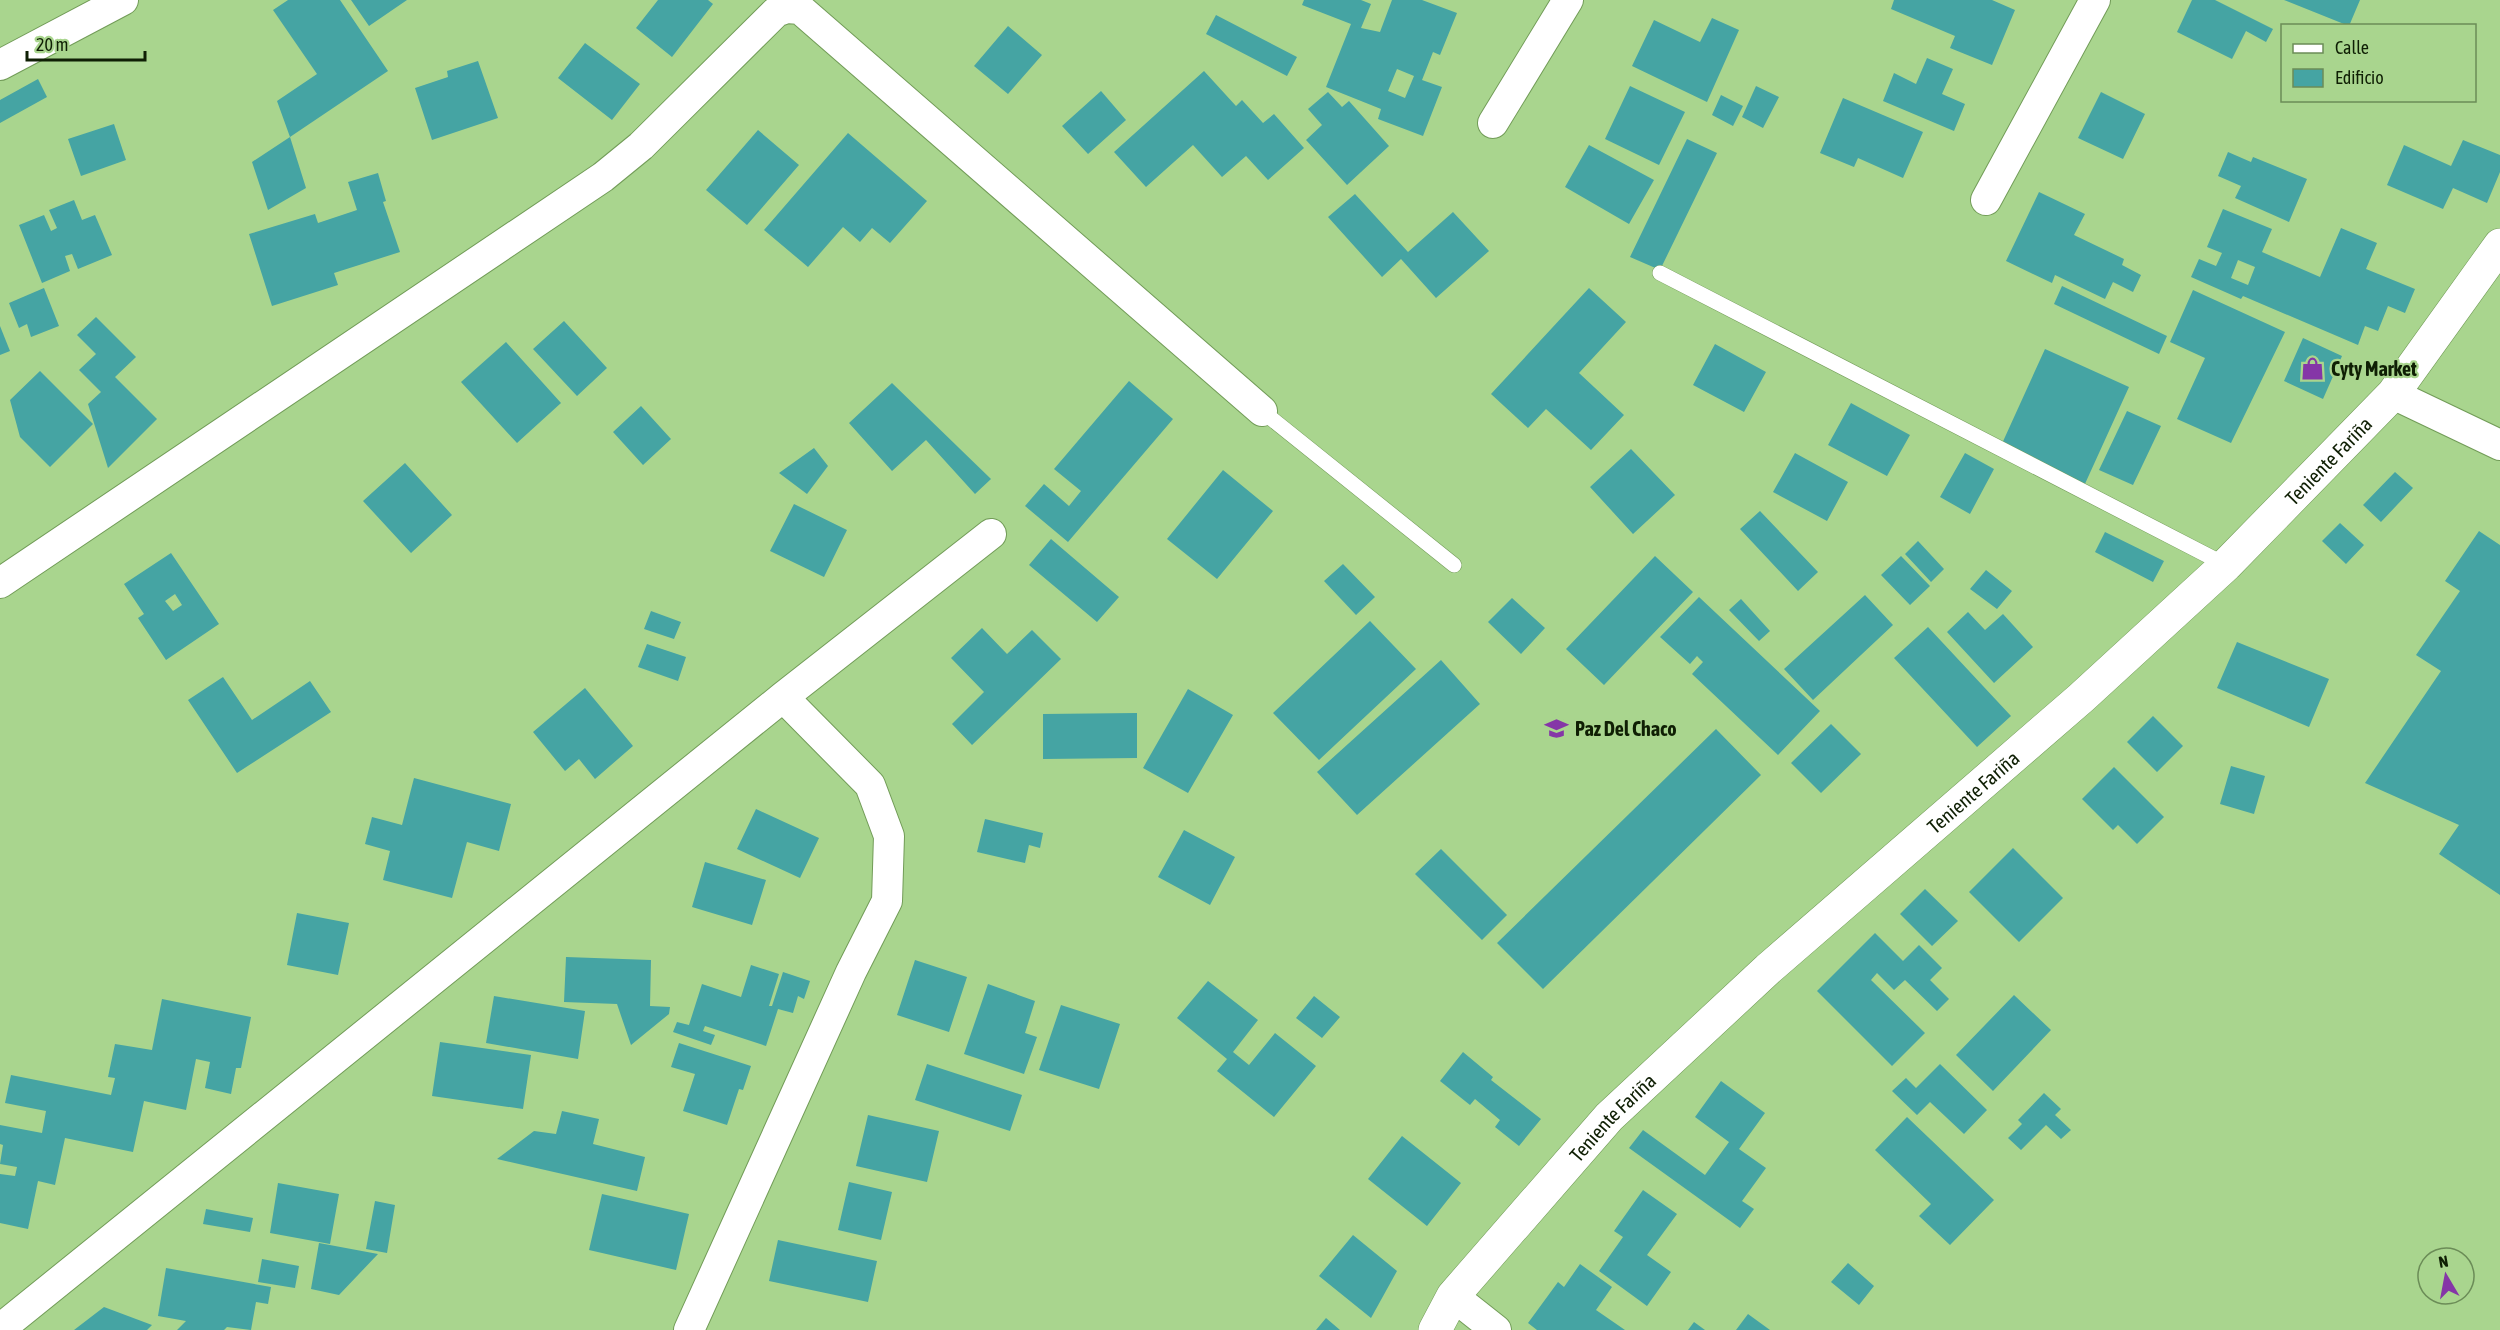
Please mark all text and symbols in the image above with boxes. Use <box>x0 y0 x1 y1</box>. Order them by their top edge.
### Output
scale bar <box>27 24 146 62</box>
legend <box>2281 24 2476 102</box>
text: 20 m <box>36 34 68 55</box>
text: Calle <box>2335 37 2369 58</box>
text: Edificio <box>2335 67 2384 88</box>
shop icon: Cyty Market <box>2300 355 2326 381</box>
place label: Cyty Market <box>2331 357 2417 380</box>
street label: Teniente Fariña <box>2280 412 2376 509</box>
school or university icon: Paz Del Chaco <box>1544 715 1570 741</box>
place label: Paz Del Chaco <box>1575 717 1677 740</box>
street label: Teniente Fariña <box>1922 746 2023 838</box>
street label: Teniente Fariña <box>1564 1068 1660 1166</box>
north arrow <box>2416 1246 2476 1306</box>
text: N <box>2437 1252 2450 1271</box>

